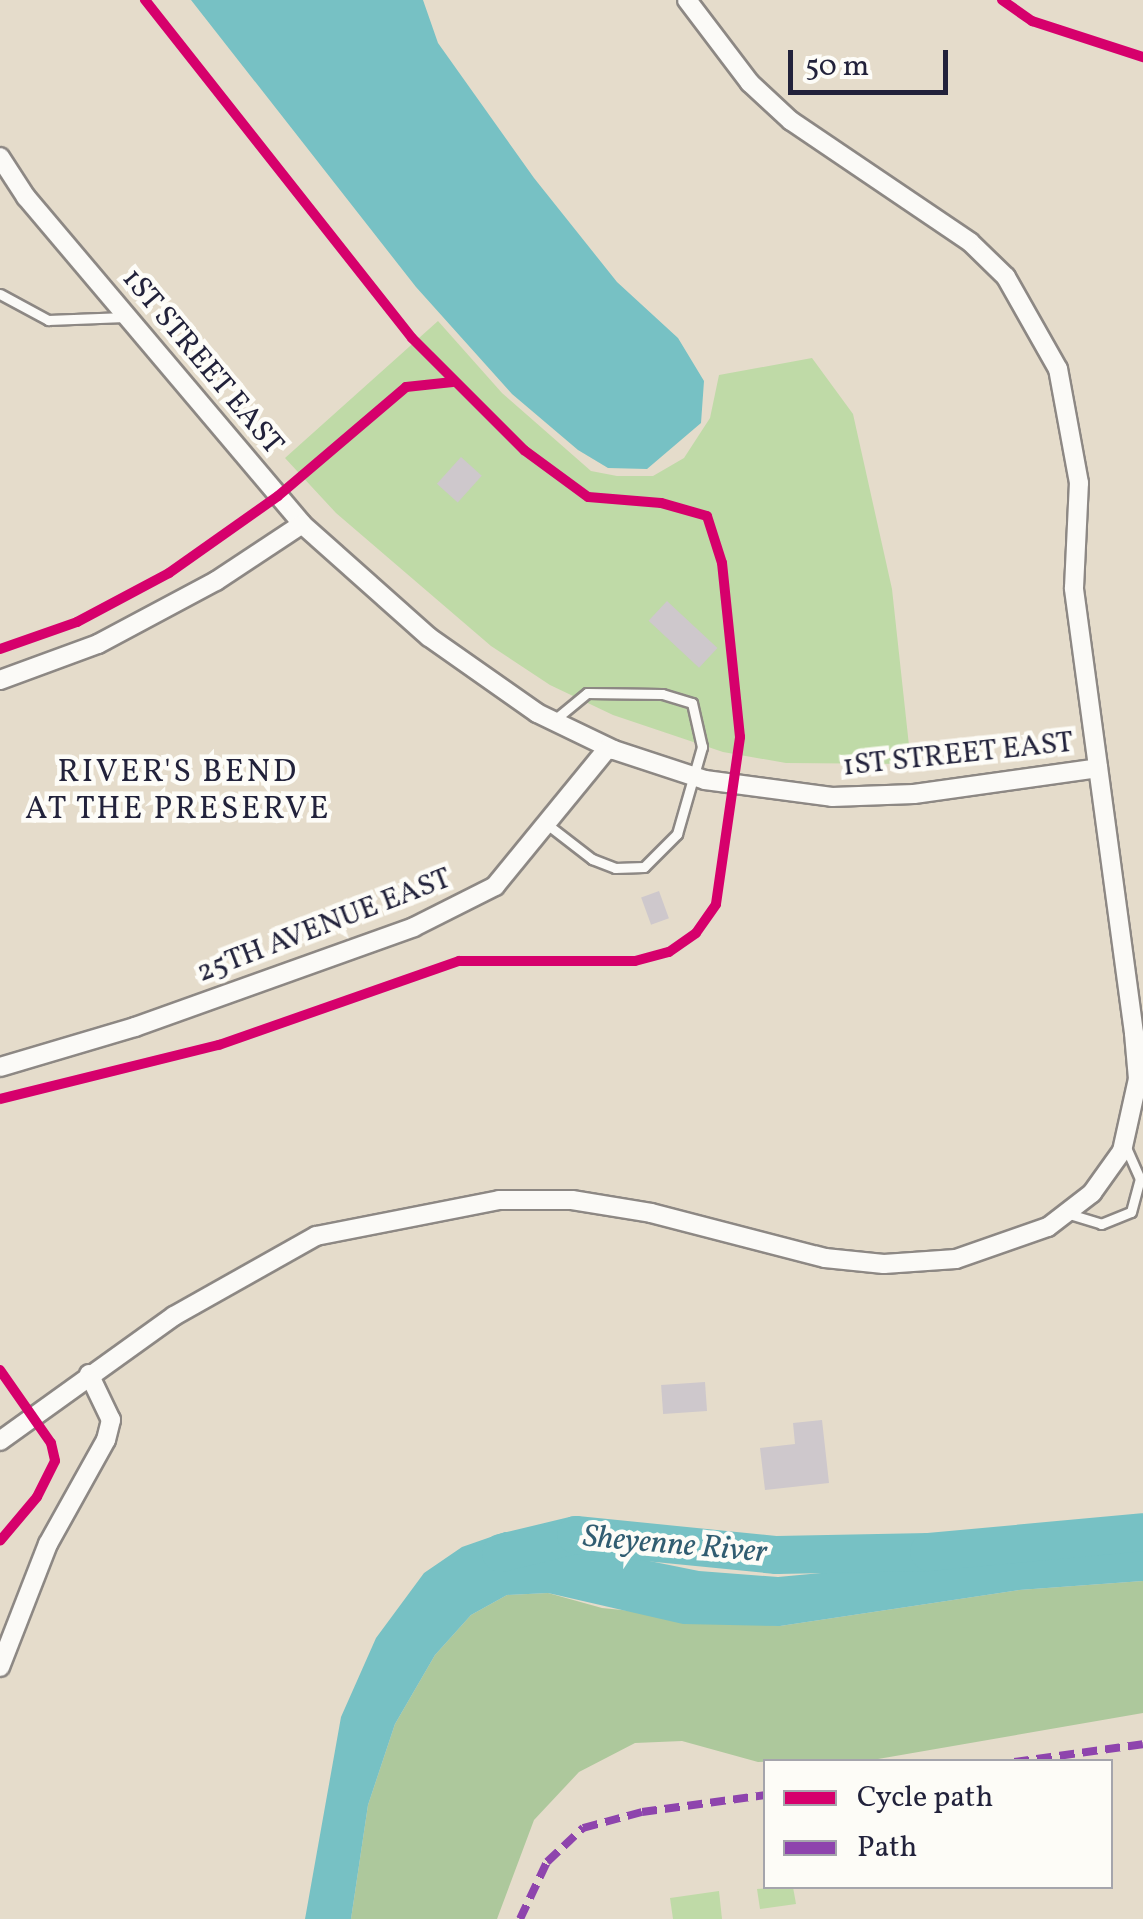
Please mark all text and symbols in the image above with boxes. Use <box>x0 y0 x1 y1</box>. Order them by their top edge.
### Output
scale bar <box>793 30 953 92</box>
text: 50 m <box>805 46 869 88</box>
street label: 1ST STREET EAST <box>113 261 291 463</box>
street label: 1ST STREET EAST <box>840 725 1076 785</box>
district label: RIVER'S BEND AT THE PRESERVE <box>24 755 332 830</box>
street label: 25TH AVENUE EAST <box>192 861 456 991</box>
water label: Sheyenne River <box>581 1519 769 1573</box>
legend <box>763 1759 1113 1889</box>
text: Cycle path <box>857 1777 993 1819</box>
text: Path <box>857 1827 917 1869</box>

